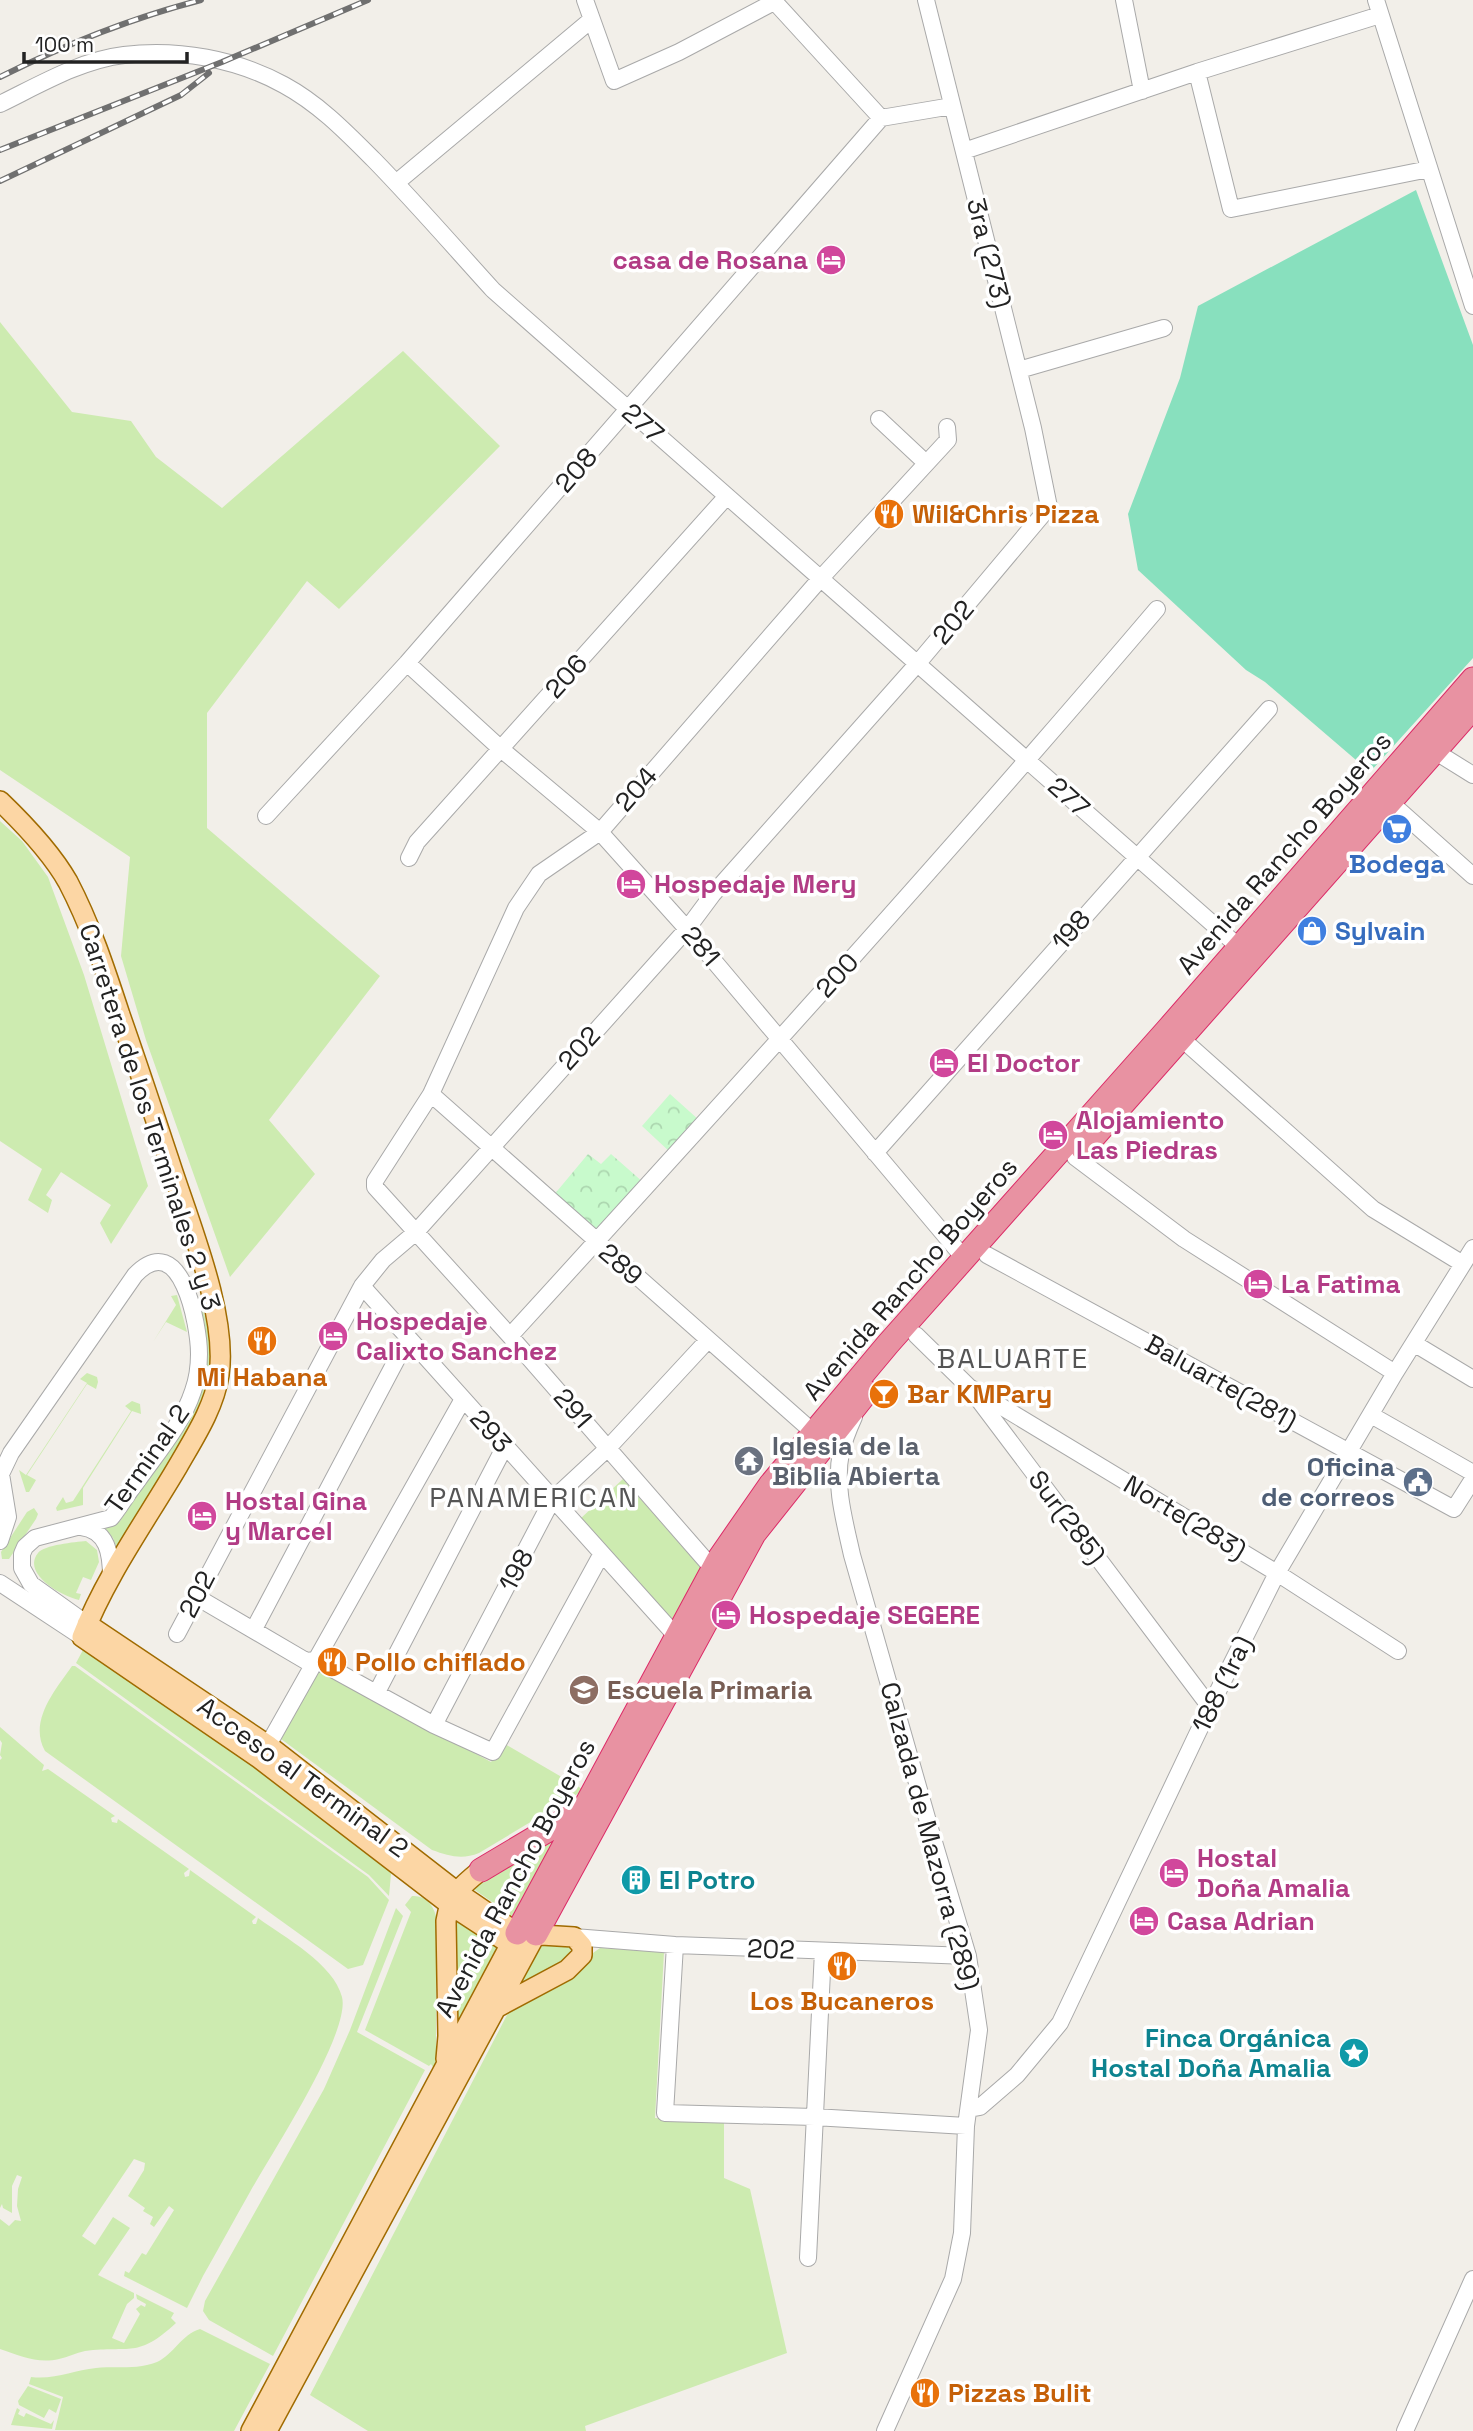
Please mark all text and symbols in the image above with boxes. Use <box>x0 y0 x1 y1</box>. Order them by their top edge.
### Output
scale bar <box>24 21 187 65</box>
text: 100 m <box>35 31 94 58</box>
street label: 3ra (273) <box>959 195 1019 311</box>
place label: casa de Rosana <box>613 243 808 277</box>
hotel icon: casa de Rosana <box>814 243 848 277</box>
street label: 277 <box>615 395 671 451</box>
street label: 208 <box>547 441 605 499</box>
restaurant icon: Wil&Chris Pizza <box>872 497 906 531</box>
place label: Wil&Chris Pizza <box>912 497 1099 531</box>
street label: 202 <box>925 593 981 651</box>
street label: 206 <box>537 647 595 705</box>
street label: Avenida Rancho Boyeros <box>1169 725 1399 981</box>
street label: 204 <box>607 760 665 818</box>
street label: 277 <box>1041 769 1097 825</box>
supermarket icon: Bodega <box>1380 812 1414 846</box>
place label: Bodega <box>1349 847 1445 881</box>
hotel icon: Hospedaje Mery <box>614 867 648 901</box>
place label: Hospedaje Mery <box>654 867 857 901</box>
street label: 198 <box>1044 903 1098 957</box>
shop icon: Sylvain <box>1295 914 1329 948</box>
place label: Sylvain <box>1335 914 1426 948</box>
street label: Carretera de los Terminales 2 y 3 <box>71 919 229 1315</box>
street label: 281 <box>674 919 728 973</box>
street label: 200 <box>808 945 866 1005</box>
street label: 202 <box>550 1019 608 1077</box>
hotel icon: El Doctor <box>927 1046 961 1080</box>
place label: El Doctor <box>967 1046 1081 1080</box>
place label: Alojamiento Las Piedras <box>1076 1103 1224 1167</box>
hotel icon: Alojamiento Las Piedras <box>1036 1118 1070 1152</box>
street label: Avenida Rancho Boyeros <box>795 1151 1025 1407</box>
street label: 289 <box>592 1235 650 1293</box>
hotel icon: La Fatima <box>1241 1267 1275 1301</box>
place label: La Fatima <box>1281 1267 1401 1301</box>
place label: Hospedaje Calixto Sanchez <box>356 1304 557 1368</box>
hotel icon: Hospedaje Calixto Sanchez <box>316 1319 350 1353</box>
restaurant icon: Mi Habana <box>245 1324 279 1358</box>
street label: Baluarte(281) <box>1139 1326 1303 1438</box>
district label: BALUARTE <box>937 1340 1089 1376</box>
place label: Mi Habana <box>196 1360 328 1394</box>
bar icon: Bar KMPary <box>867 1377 901 1411</box>
place label: Bar KMPary <box>907 1377 1052 1411</box>
street label: 291 <box>546 1381 600 1435</box>
street label: Terminal 2 <box>97 1398 197 1520</box>
street label: 293 <box>463 1402 519 1460</box>
place label: Iglesia de la Biblia Abierta <box>772 1429 940 1493</box>
temple icon: Iglesia de la Biblia Abierta <box>732 1444 766 1478</box>
place label: Oficina de correos <box>1261 1450 1395 1514</box>
street label: Sur(285) <box>1021 1463 1113 1571</box>
public building icon: Oficina de correos <box>1401 1465 1435 1499</box>
street label: Norte(283) <box>1117 1467 1253 1567</box>
district label: PANAMERICAN <box>429 1479 639 1515</box>
place label: Hostal Gina y Marcel <box>225 1484 367 1548</box>
hotel icon: Hostal Gina y Marcel <box>185 1499 219 1533</box>
street label: 198 <box>491 1543 541 1597</box>
street label: 202 <box>171 1565 223 1623</box>
hotel icon: Hospedaje SEGERE <box>709 1598 743 1632</box>
place label: Hospedaje SEGERE <box>749 1598 980 1632</box>
street label: 188 (1ra) <box>1184 1630 1260 1738</box>
restaurant icon: Pollo chiflado <box>315 1645 349 1679</box>
place label: Pollo chiflado <box>355 1645 526 1679</box>
school or university icon: Escuela Primaria <box>567 1673 601 1707</box>
place label: Escuela Primaria <box>607 1673 812 1707</box>
street label: Calzada de Mazorra (289) <box>872 1678 988 1994</box>
street label: Acceso al Terminal 2 <box>191 1689 415 1865</box>
street label: Avenida Rancho Boyeros <box>427 1733 603 2023</box>
place label: Hostal Doña Amalia <box>1197 1841 1350 1905</box>
hotel icon: Hostal Doña Amalia <box>1157 1856 1191 1890</box>
building icon: El Potro <box>619 1863 653 1897</box>
place label: El Potro <box>659 1863 755 1897</box>
hotel icon: Casa Adrian <box>1127 1904 1161 1938</box>
place label: Casa Adrian <box>1167 1904 1315 1938</box>
street label: 202 <box>746 1931 796 1967</box>
restaurant icon: Los Bucaneros <box>825 1949 859 1983</box>
place label: Los Bucaneros <box>750 1984 934 2018</box>
place label: Finca Orgánica Hostal Doña Amalia <box>1091 2021 1331 2085</box>
place icon: Finca Orgánica Hostal Doña Amalia <box>1337 2036 1371 2070</box>
restaurant icon: Pizzas Bulit <box>908 2376 942 2410</box>
place label: Pizzas Bulit <box>948 2376 1092 2410</box>

